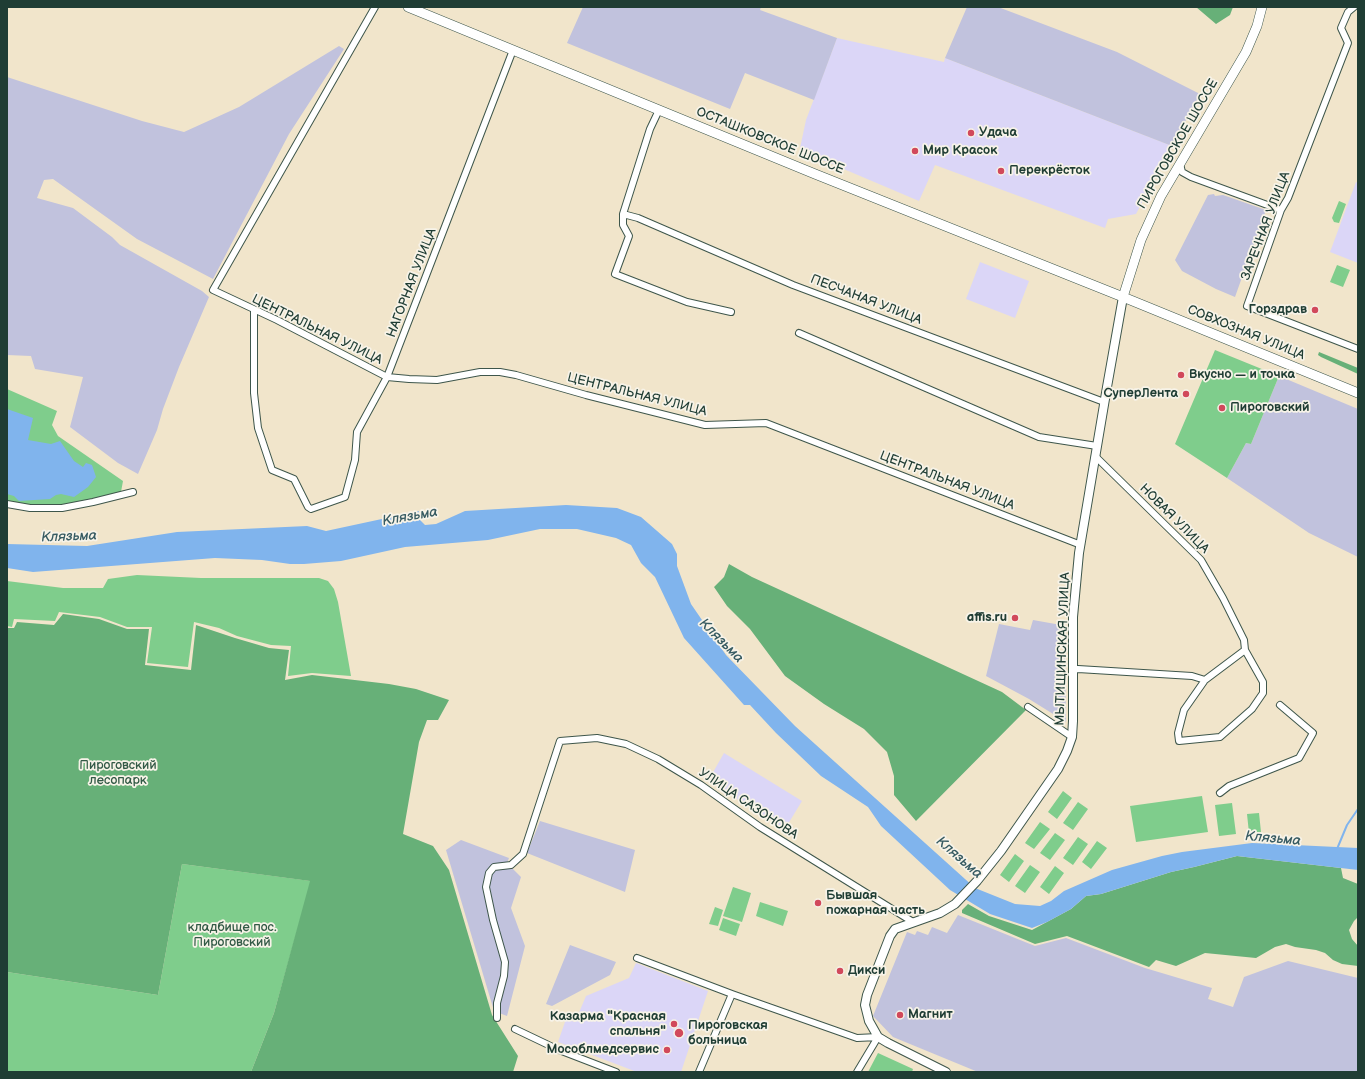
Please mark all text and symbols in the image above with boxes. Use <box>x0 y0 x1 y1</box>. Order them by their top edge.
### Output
street label: ПИРОГОВСКОЕ ШОССЕ <box>1134 76 1222 212</box>
street label: ОСТАШКОВСКОЕ ШОССЕ <box>694 104 846 178</box>
place label: Удача <box>979 125 1017 141</box>
marker: Удача <box>966 128 976 138</box>
place label: Мир Красок <box>923 143 997 159</box>
marker: Мир Красок <box>910 146 920 156</box>
place label: Перекрёсток <box>1009 163 1090 179</box>
marker: Перекрёсток <box>996 166 1006 176</box>
street label: ЗАРЕЧНАЯ УЛИЦА <box>1238 169 1294 283</box>
street label: НАГОРНАЯ УЛИЦА <box>384 226 440 340</box>
street label: ПЕСЧАНАЯ УЛИЦА <box>808 272 924 328</box>
street label: ЦЕНТРАЛЬНАЯ УЛИЦА <box>249 292 385 368</box>
street label: СОВХОЗНАЯ УЛИЦА <box>1185 302 1307 364</box>
place label: Горздрав <box>1249 302 1307 318</box>
marker: Горздрав <box>1310 305 1320 315</box>
place label: Вкусно — и точка <box>1189 367 1295 383</box>
street label: ЦЕНТРАЛЬНАЯ УЛИЦА <box>566 370 708 420</box>
marker: Вкусно — и точка <box>1176 370 1186 380</box>
place label: СуперЛента <box>1103 386 1178 402</box>
marker: СуперЛента <box>1181 389 1191 399</box>
place label: Пироговский <box>1230 400 1310 416</box>
marker: Пироговский <box>1217 403 1227 413</box>
street label: ЦЕНТРАЛЬНАЯ УЛИЦА <box>877 448 1017 514</box>
street label: НОВАЯ УЛИЦА <box>1136 481 1212 557</box>
water label: Клязьма <box>381 504 439 530</box>
water label: Клязьма <box>41 528 97 546</box>
street label: МЫТИЩИНСКАЯ УЛИЦА <box>1053 572 1073 726</box>
place label: affis.ru <box>967 610 1007 626</box>
marker: affis.ru <box>1010 613 1020 623</box>
water label: Клязьма <box>695 615 747 667</box>
park label: Пироговский лесопарк <box>79 758 157 789</box>
street label: УЛИЦА САЗОНОВА <box>695 765 801 843</box>
water label: Клязьма <box>1244 828 1302 850</box>
water label: Клязьма <box>932 833 986 883</box>
place label: Бывшая пожарная часть <box>826 888 925 919</box>
marker: Бывшая пожарная часть <box>813 898 823 908</box>
park label: кладбище пос. Пироговский <box>188 920 276 951</box>
place label: Дикси <box>848 963 885 979</box>
marker: Дикси <box>835 966 845 976</box>
place label: Магнит <box>908 1007 953 1023</box>
place label: Казарма "Красная спальня" <box>550 1009 666 1040</box>
marker: Магнит <box>895 1010 905 1020</box>
place label: Пироговская больница <box>688 1018 768 1049</box>
marker: Казарма "Красная спальня" <box>669 1019 679 1029</box>
marker: Пироговская больница <box>673 1027 685 1039</box>
place label: Мособлмедсервис <box>546 1042 659 1058</box>
marker: Мособлмедсервис <box>662 1045 672 1055</box>

